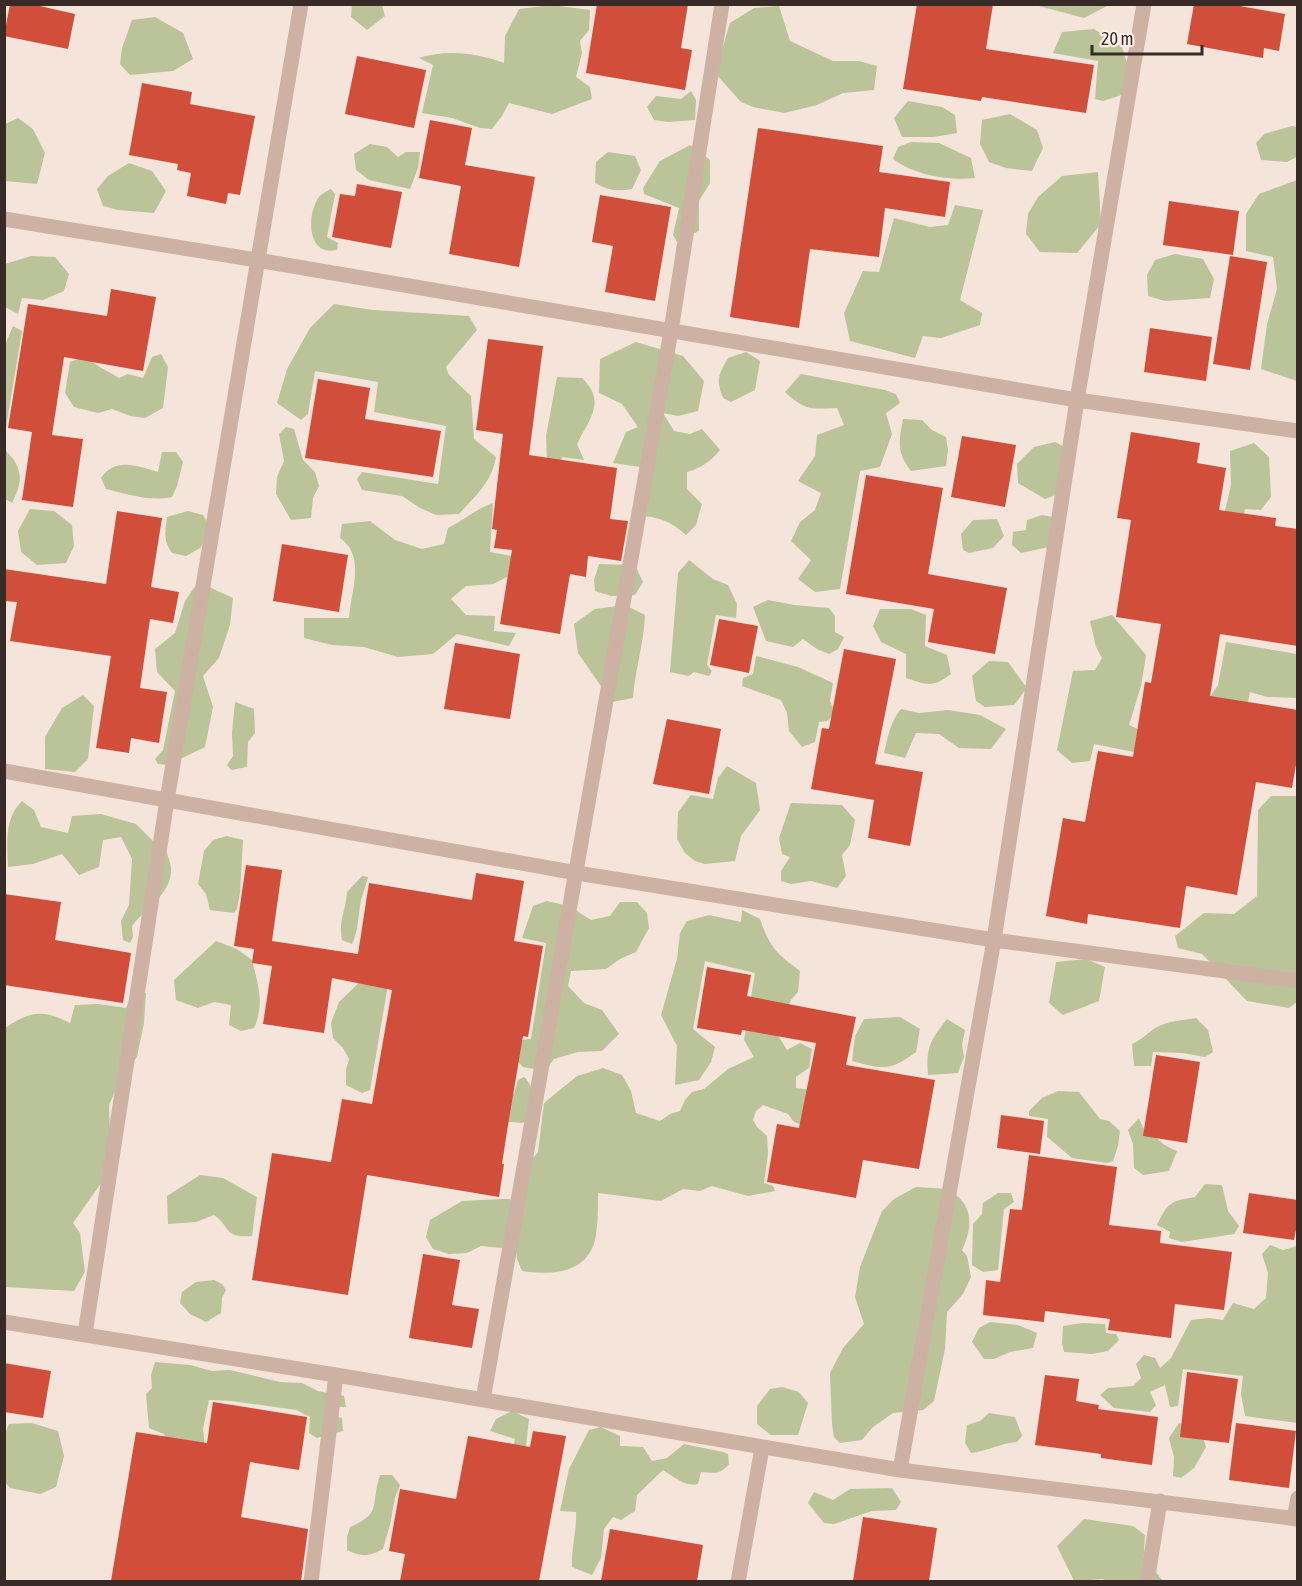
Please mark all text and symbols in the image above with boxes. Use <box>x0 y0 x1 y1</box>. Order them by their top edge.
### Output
scale bar <box>1092 18 1202 56</box>
text: 20 m <box>1101 28 1133 49</box>

